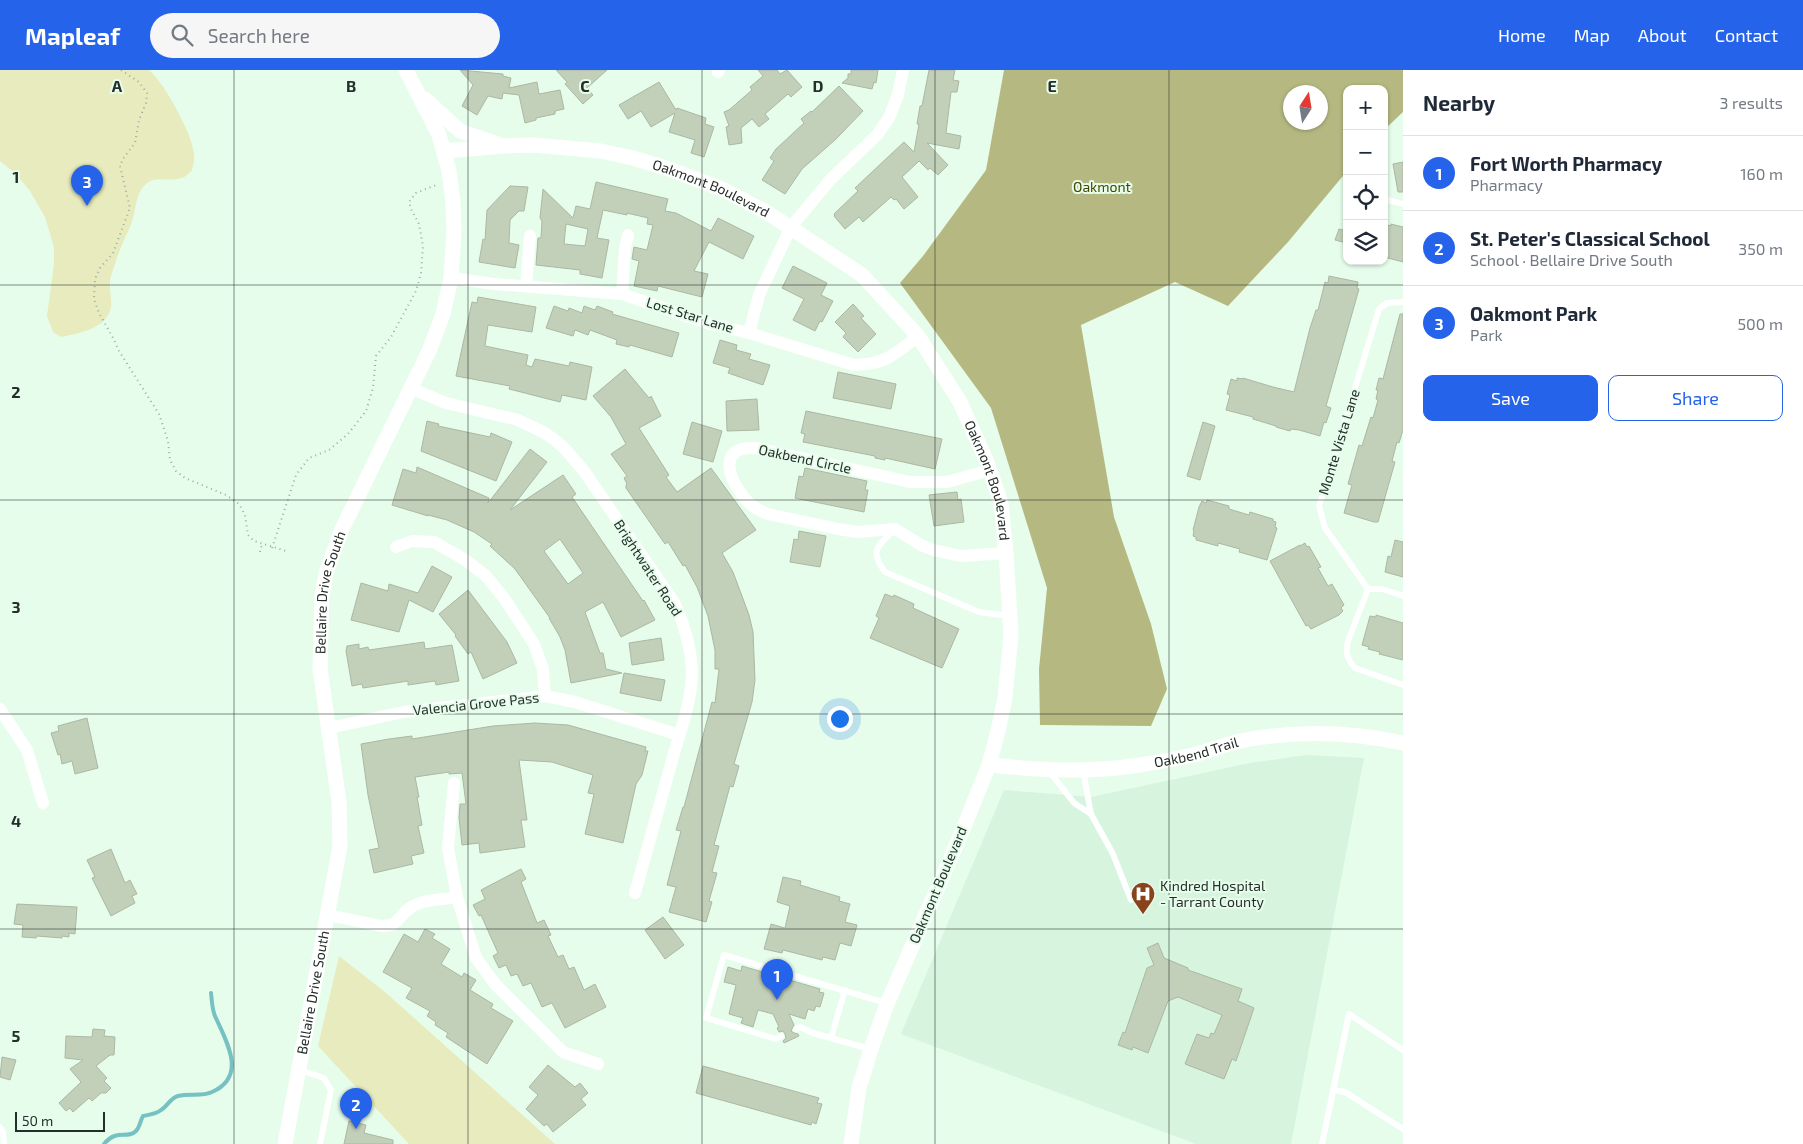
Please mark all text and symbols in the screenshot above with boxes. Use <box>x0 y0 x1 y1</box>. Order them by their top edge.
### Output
search box <box>150 13 500 58</box>
text: Mapleaf <box>25 21 120 50</box>
icon: search <box>168 21 196 49</box>
text: Search here <box>208 24 310 47</box>
text: Home <box>1498 24 1546 46</box>
text: Map <box>1574 24 1610 46</box>
text: About <box>1638 24 1687 46</box>
text: Contact <box>1715 24 1778 46</box>
text: A <box>112 76 123 95</box>
text: B <box>346 76 356 95</box>
text: C <box>580 76 590 95</box>
text: D <box>813 76 824 95</box>
text: E <box>1047 76 1057 95</box>
north arrow <box>1283 85 1328 130</box>
map controls <box>1343 85 1388 265</box>
button: + <box>1343 85 1388 130</box>
text: Nearby <box>1423 90 1495 115</box>
text: 3 results <box>1720 93 1783 112</box>
button: − <box>1343 130 1388 175</box>
text: Fort Worth Pharmacy <box>1470 152 1662 175</box>
street label: Oakmont Boulevard <box>651 155 773 220</box>
text: 1 <box>1436 164 1442 183</box>
text: 160 m <box>1740 164 1783 183</box>
pin: 3 <box>71 165 103 206</box>
text: 1 <box>13 167 19 186</box>
button: locate <box>1343 175 1388 220</box>
text: Pharmacy <box>1470 175 1543 194</box>
park label: Oakmont <box>1073 178 1131 195</box>
button: layers <box>1343 220 1388 265</box>
text: St. Peter's Classical School <box>1470 227 1710 250</box>
text: 2 <box>1434 239 1444 258</box>
text: 350 m <box>1738 239 1783 258</box>
text: School · Bellaire Drive South <box>1470 250 1673 269</box>
street label: Lost Star Lane <box>644 293 736 336</box>
text: Oakmont Park <box>1470 302 1597 325</box>
text: 3 <box>1434 314 1444 333</box>
text: 500 m <box>1738 314 1783 333</box>
text: Park <box>1470 325 1503 344</box>
button: Save <box>1423 375 1598 421</box>
button: Share <box>1608 375 1783 421</box>
text: 2 <box>11 382 21 401</box>
street label: Monte Vista Lane <box>1314 387 1363 497</box>
street label: Oakmont Boulevard <box>961 417 1014 541</box>
street label: Oakbend Circle <box>757 440 853 477</box>
street label: Brightwater Road <box>611 516 686 619</box>
street label: Bellaire Drive South <box>311 529 349 654</box>
text: 3 <box>11 597 21 616</box>
street label: Valencia Grove Pass <box>412 688 540 719</box>
your location <box>827 706 853 732</box>
street label: Oakbend Trail <box>1153 733 1241 771</box>
text: 4 <box>11 811 21 830</box>
street label: Oakmont Boulevard <box>905 824 970 946</box>
place label: Kindred Hospital - Tarrant County <box>1160 877 1266 910</box>
hospital icon: Kindred Hospital - Tarrant County <box>1130 881 1156 915</box>
street label: Bellaire Drive South <box>293 929 332 1056</box>
pin: 1 <box>761 959 793 1000</box>
text: 5 <box>12 1026 21 1045</box>
pin: 2 <box>340 1088 372 1129</box>
scale bar <box>15 1109 105 1132</box>
text: 50 m <box>22 1112 53 1129</box>

